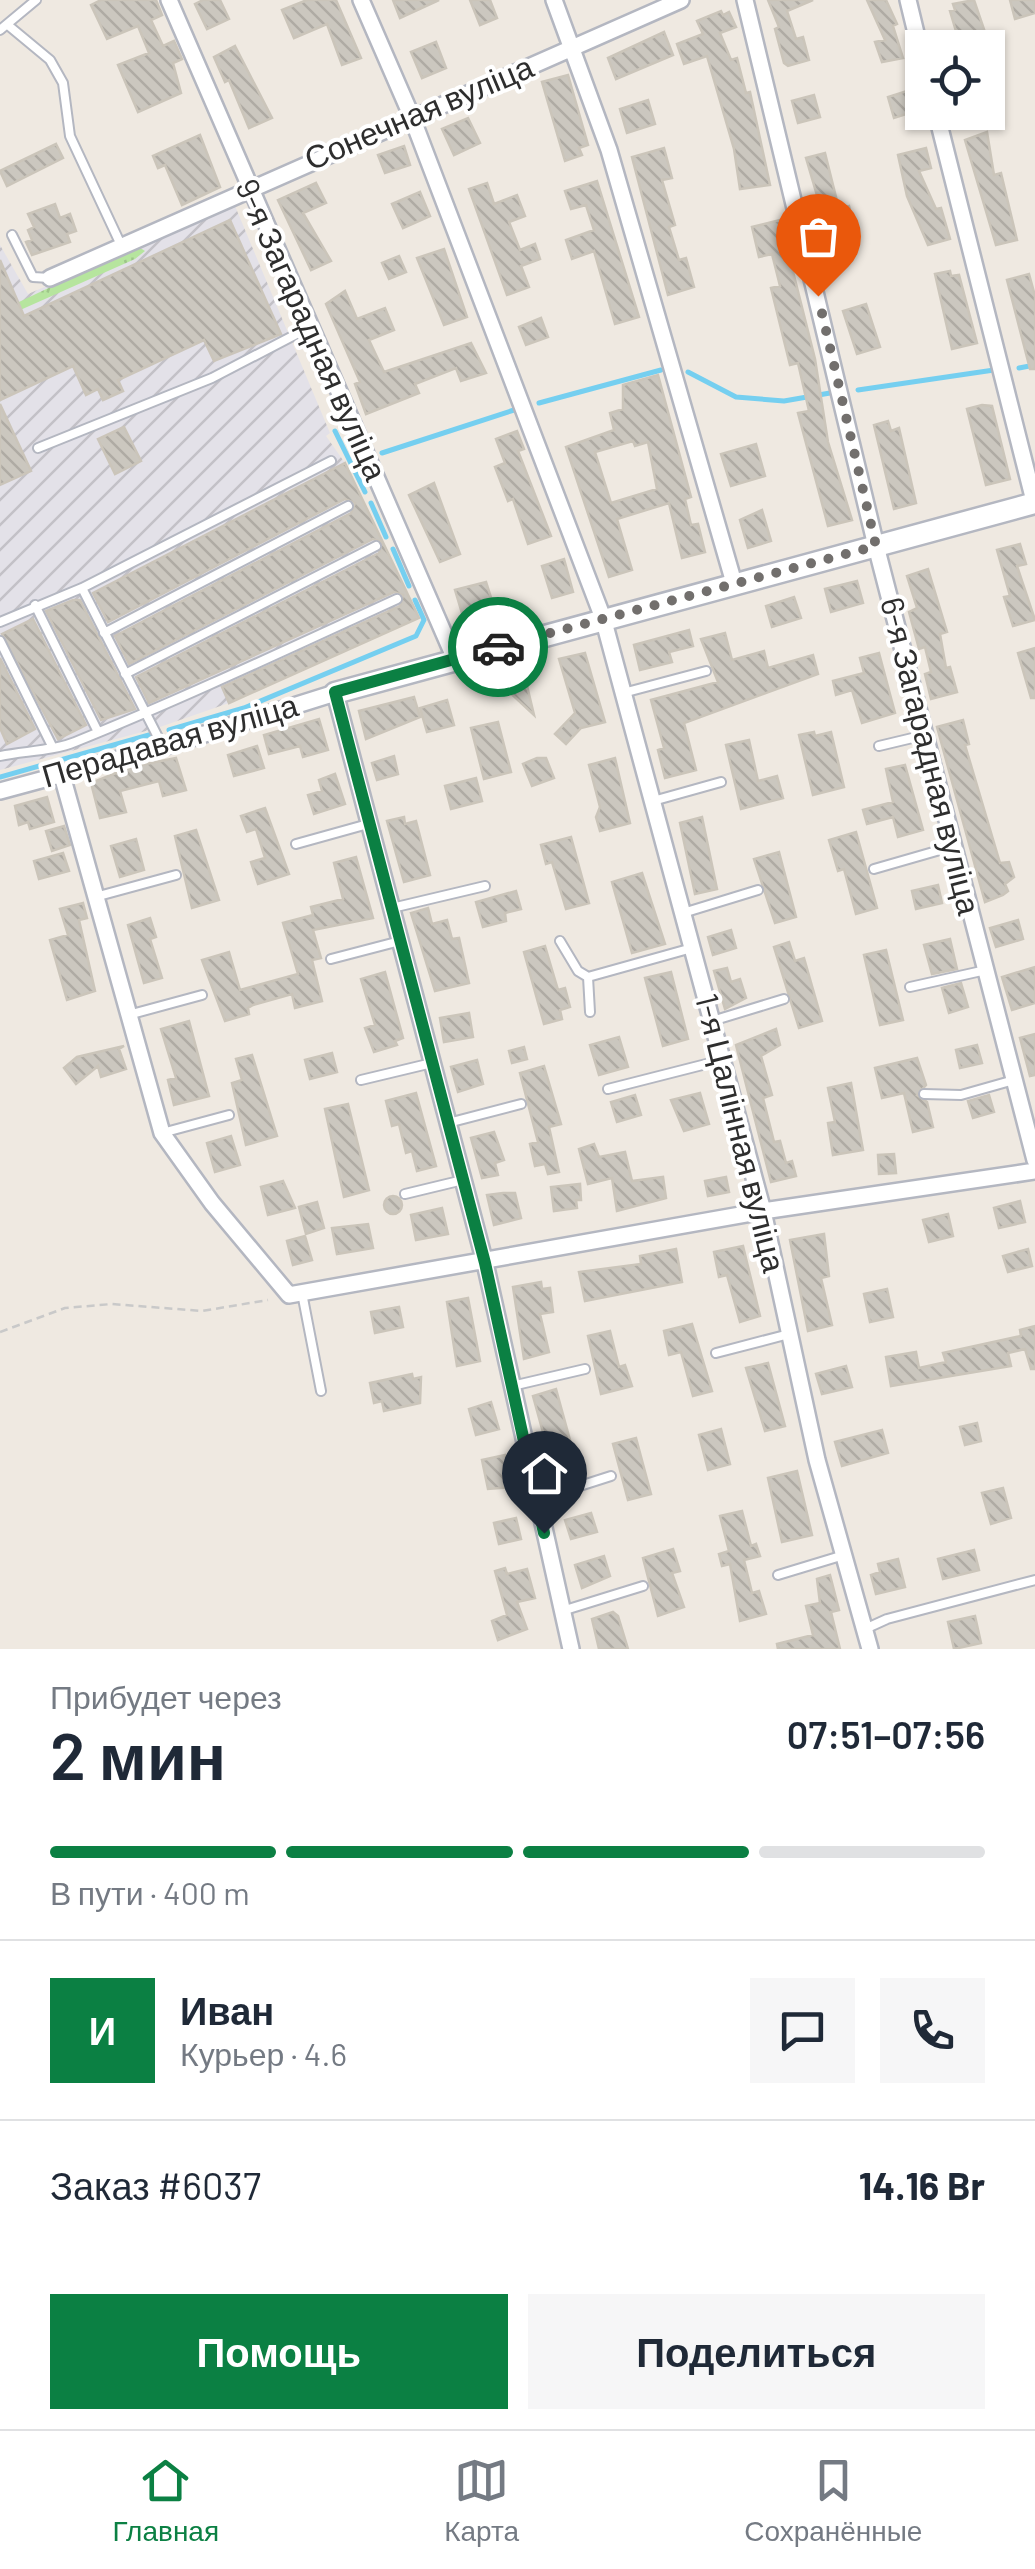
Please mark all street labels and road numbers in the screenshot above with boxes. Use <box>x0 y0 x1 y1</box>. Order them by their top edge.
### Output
street label: Сонечная вуліца <box>298 46 539 177</box>
street label: 9-я Загарадная вуліца <box>228 173 397 486</box>
street label: 6-я Загарадная вуліца <box>873 593 990 919</box>
street label: Перадавая вуліца <box>37 684 302 795</box>
street label: 1-я Цалінная вуліца <box>688 989 795 1276</box>

